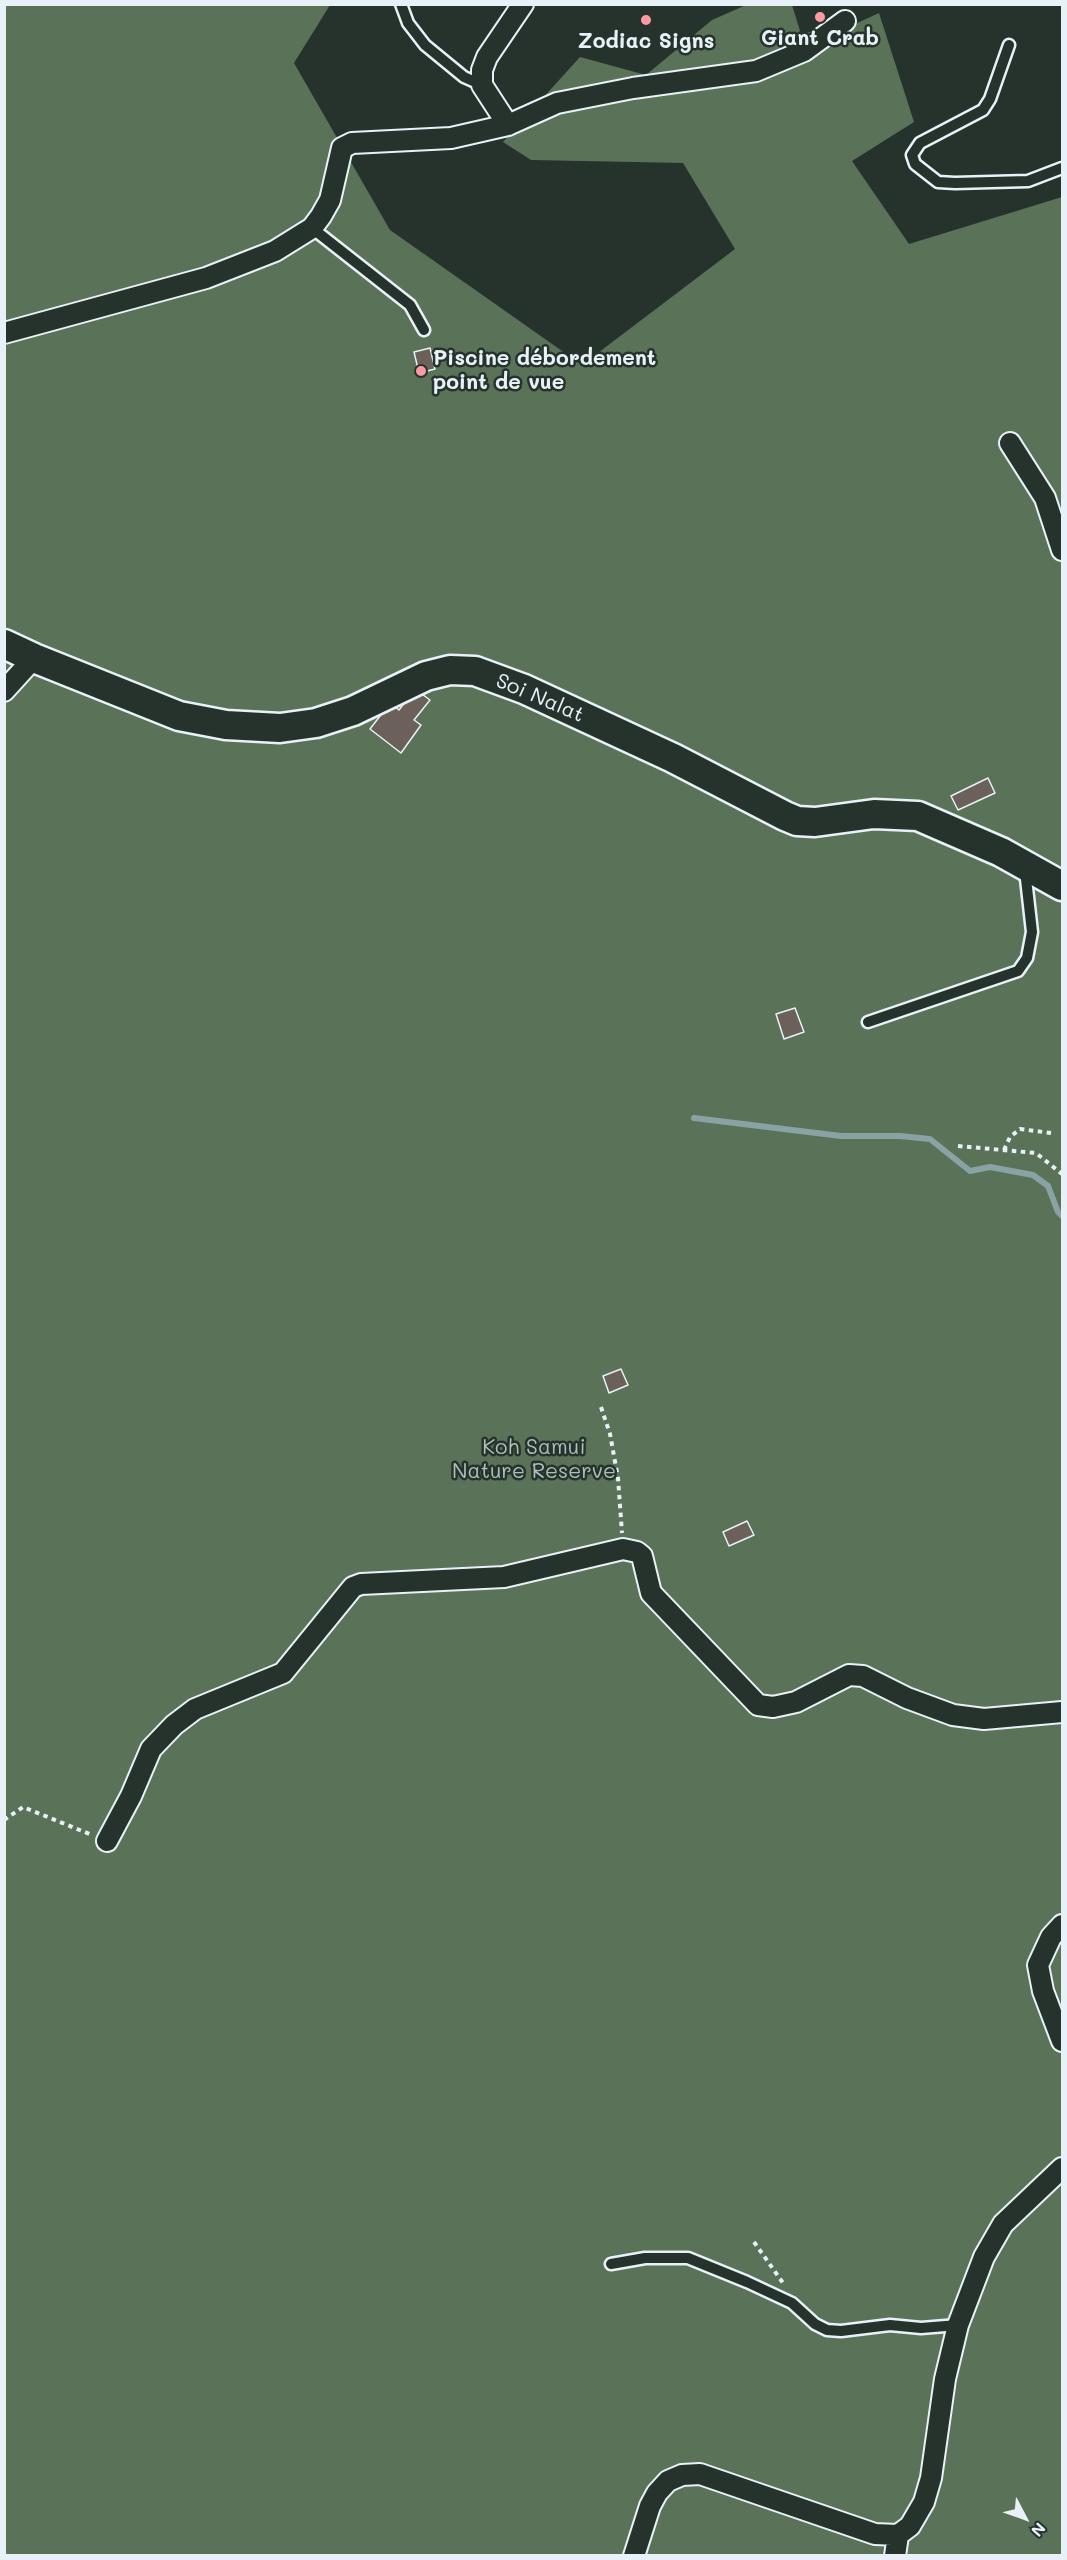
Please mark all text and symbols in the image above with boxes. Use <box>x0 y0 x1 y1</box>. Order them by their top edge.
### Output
marker: Giant Crab <box>813 10 827 24</box>
marker: Zodiac Signs <box>639 13 653 27</box>
place label: Giant Crab <box>761 26 879 52</box>
place label: Zodiac Signs <box>578 29 714 55</box>
place label: Piscine débordement point de vue <box>433 346 656 396</box>
marker: Piscine débordement point de vue <box>414 364 428 378</box>
street label: Soi Nalat <box>492 668 588 728</box>
park label: Koh Samui Nature Reserve <box>452 1435 616 1485</box>
north arrow <box>995 2488 1055 2548</box>
text: N <box>1027 2519 1051 2542</box>

